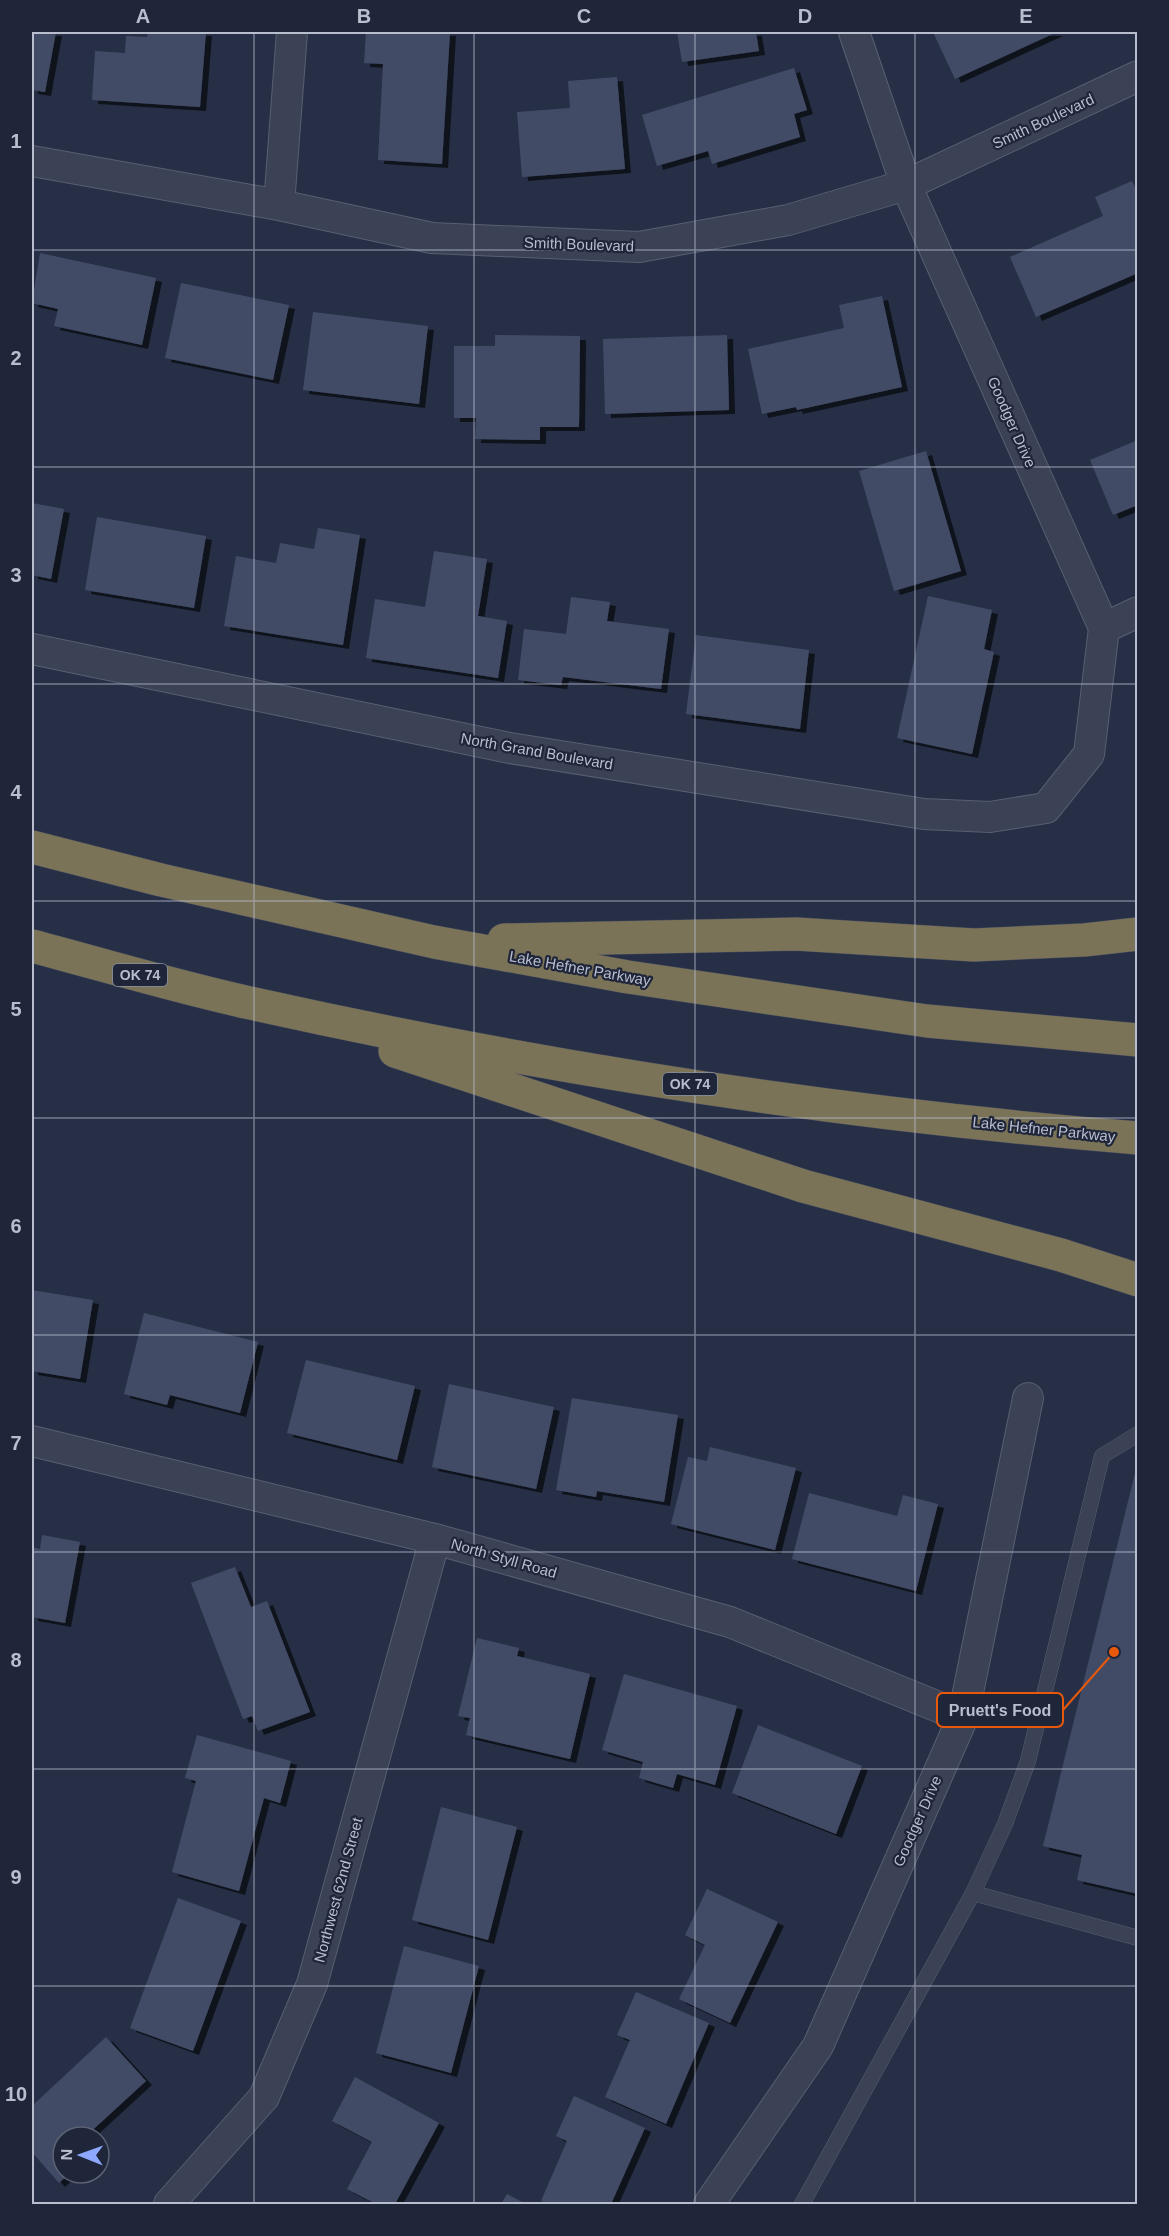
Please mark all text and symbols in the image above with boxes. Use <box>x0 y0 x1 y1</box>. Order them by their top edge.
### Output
text: A <box>136 5 150 27</box>
text: B <box>357 5 371 27</box>
text: C <box>577 5 591 27</box>
text: D <box>798 5 812 27</box>
text: E <box>1019 5 1033 27</box>
street label: Smith Boulevard <box>990 90 1096 152</box>
text: 1 <box>10 130 22 152</box>
street label: Smith Boulevard <box>524 234 634 254</box>
text: 2 <box>10 347 22 369</box>
street label: Goodger Drive <box>984 374 1040 470</box>
text: 3 <box>10 564 22 586</box>
street label: North Grand Boulevard <box>460 729 614 773</box>
text: 4 <box>10 781 22 803</box>
street label: Lake Hefner Parkway <box>508 947 653 989</box>
road number: OK 74 <box>113 964 167 986</box>
text: 5 <box>10 998 22 1020</box>
road number: OK 74 <box>663 1073 717 1095</box>
street label: Lake Hefner Parkway <box>972 1113 1117 1145</box>
text: 6 <box>10 1215 22 1237</box>
text: 7 <box>10 1432 22 1454</box>
street label: North Styll Road <box>449 1535 559 1581</box>
text: 8 <box>10 1649 22 1671</box>
callout: Pruett's Food <box>937 1693 1063 1727</box>
text: Pruett's Food <box>949 1702 1051 1719</box>
street label: Goodger Drive <box>889 1773 945 1869</box>
street label: Northwest 62nd Street <box>310 1815 366 1964</box>
text: 9 <box>10 1866 22 1888</box>
text: 10 <box>5 2083 27 2105</box>
north arrow <box>51 2125 111 2185</box>
text: N <box>58 2149 75 2161</box>

